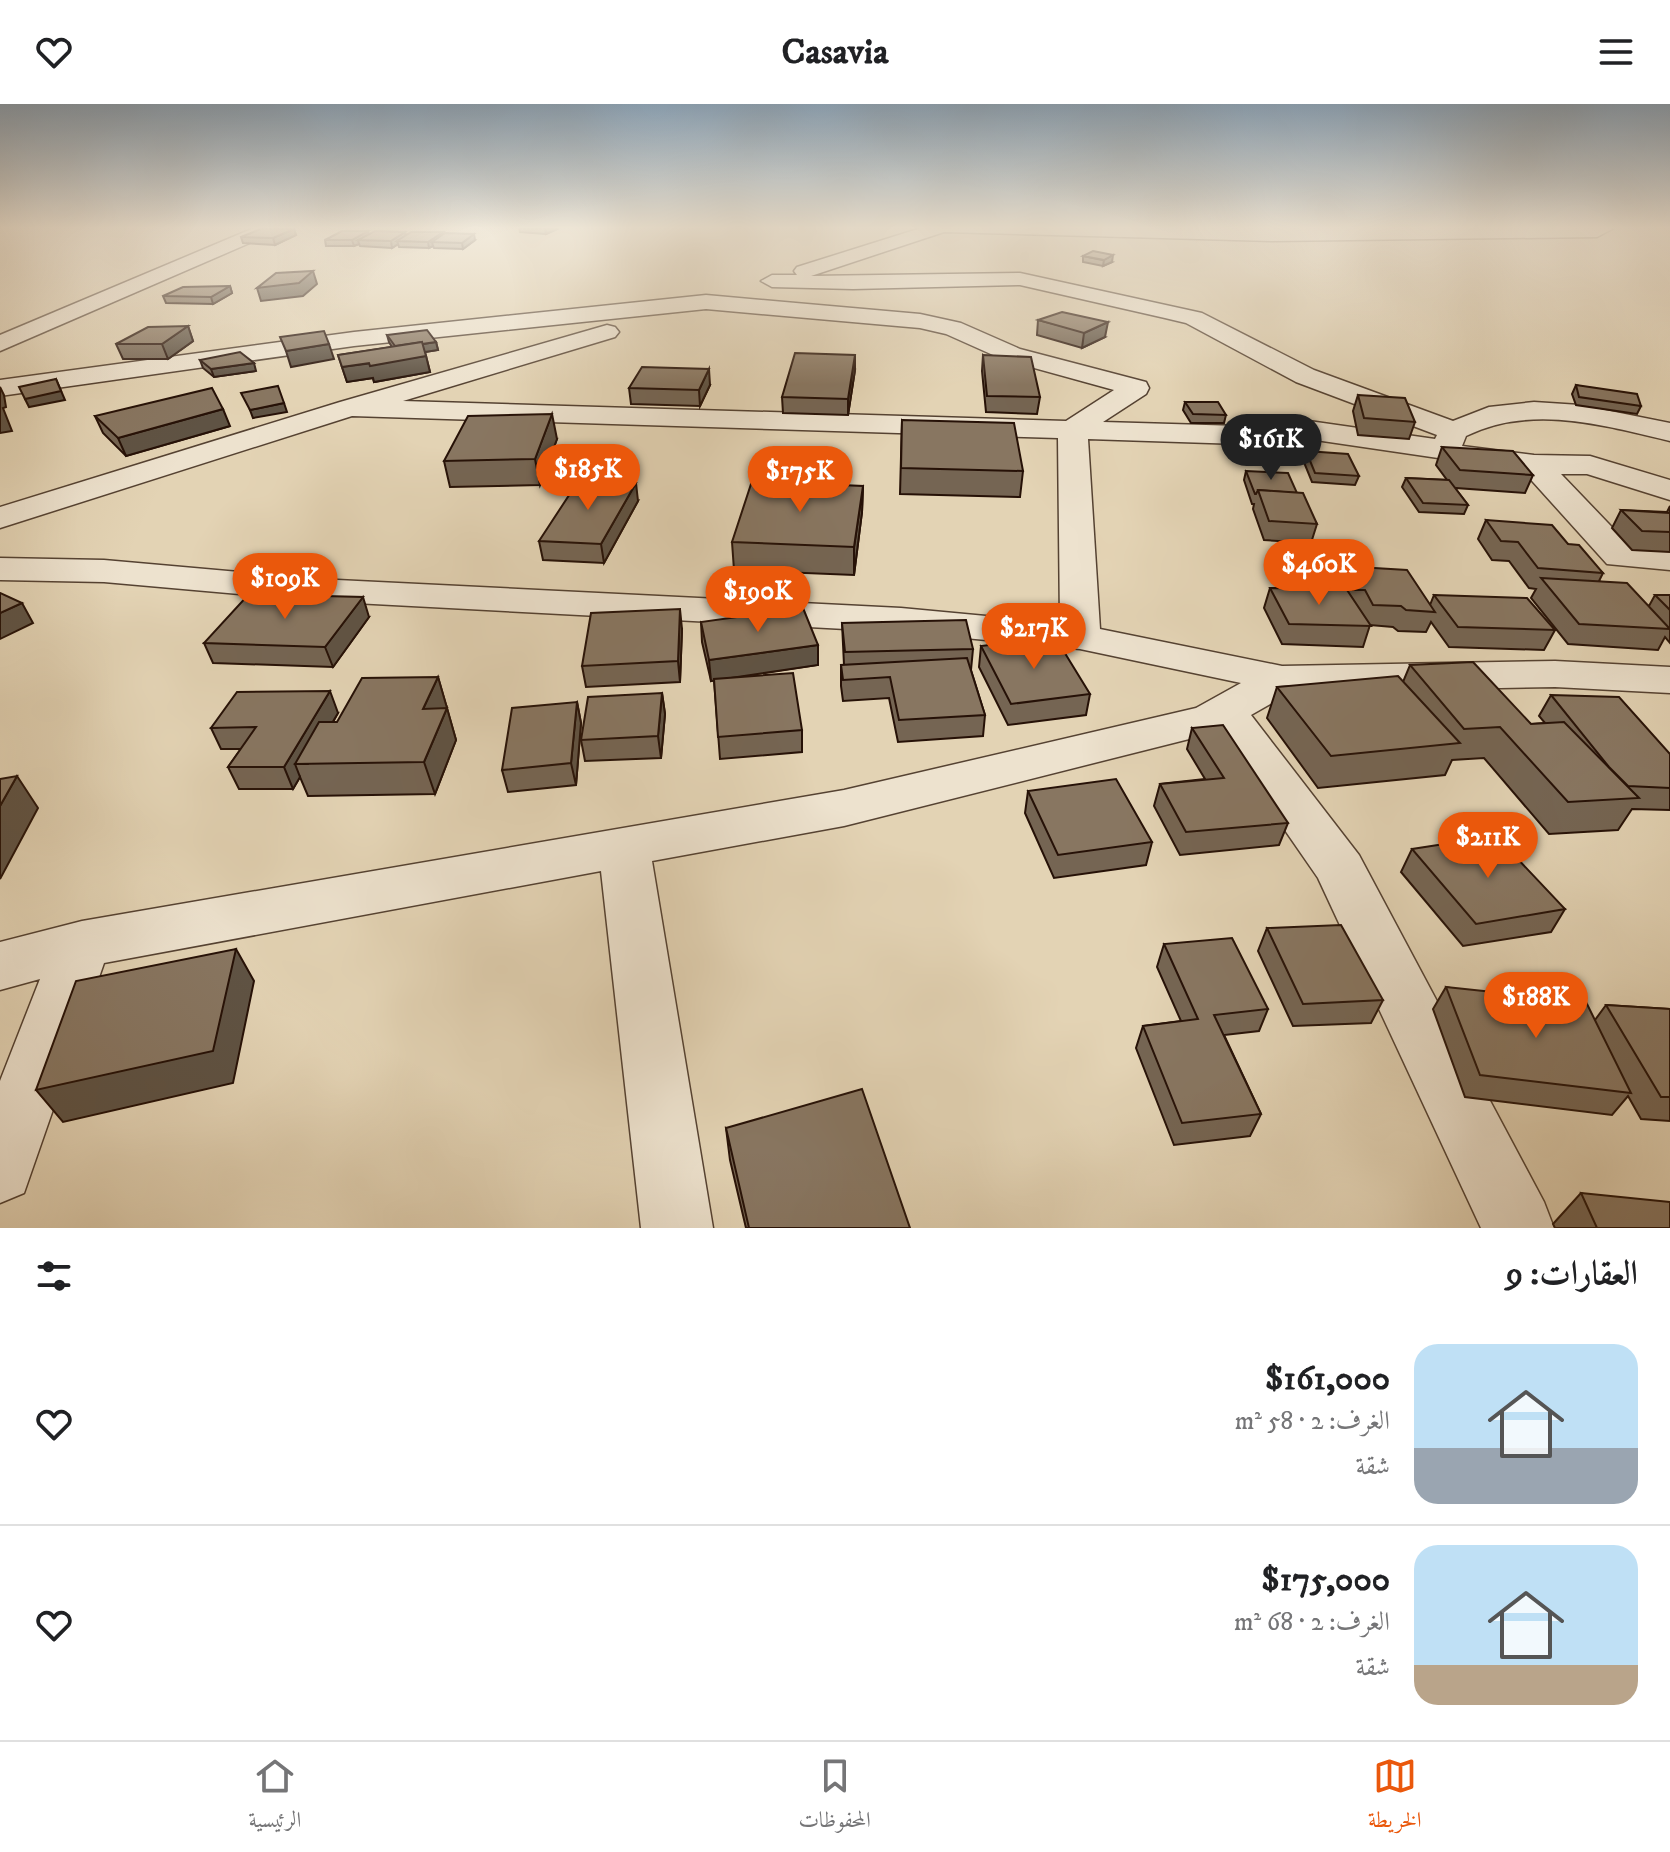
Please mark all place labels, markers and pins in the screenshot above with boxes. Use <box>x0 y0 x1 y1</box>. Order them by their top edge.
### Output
pin: $161K <box>1215 414 1327 482</box>
pin: $185K <box>532 444 644 512</box>
pin: $175K <box>744 446 856 514</box>
pin: $460K <box>1263 539 1375 607</box>
pin: $109K <box>229 553 341 621</box>
pin: $190K <box>702 566 814 634</box>
pin: $217K <box>978 603 1090 671</box>
pin: $211K <box>1432 812 1544 880</box>
pin: $188K <box>1480 972 1592 1040</box>

